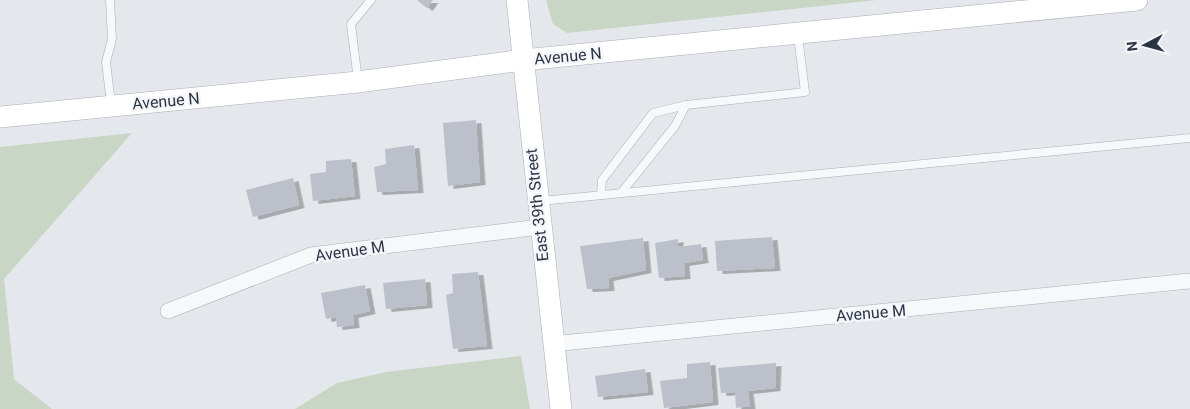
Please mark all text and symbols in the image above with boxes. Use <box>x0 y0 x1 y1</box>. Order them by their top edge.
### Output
north arrow <box>1120 20 1170 70</box>
text: N <box>1124 41 1141 52</box>
street label: Avenue N <box>533 44 603 68</box>
street label: Avenue N <box>131 89 201 113</box>
street label: East 39th Street <box>522 148 552 262</box>
street label: Avenue M <box>314 237 386 265</box>
street label: Avenue M <box>835 300 907 326</box>

